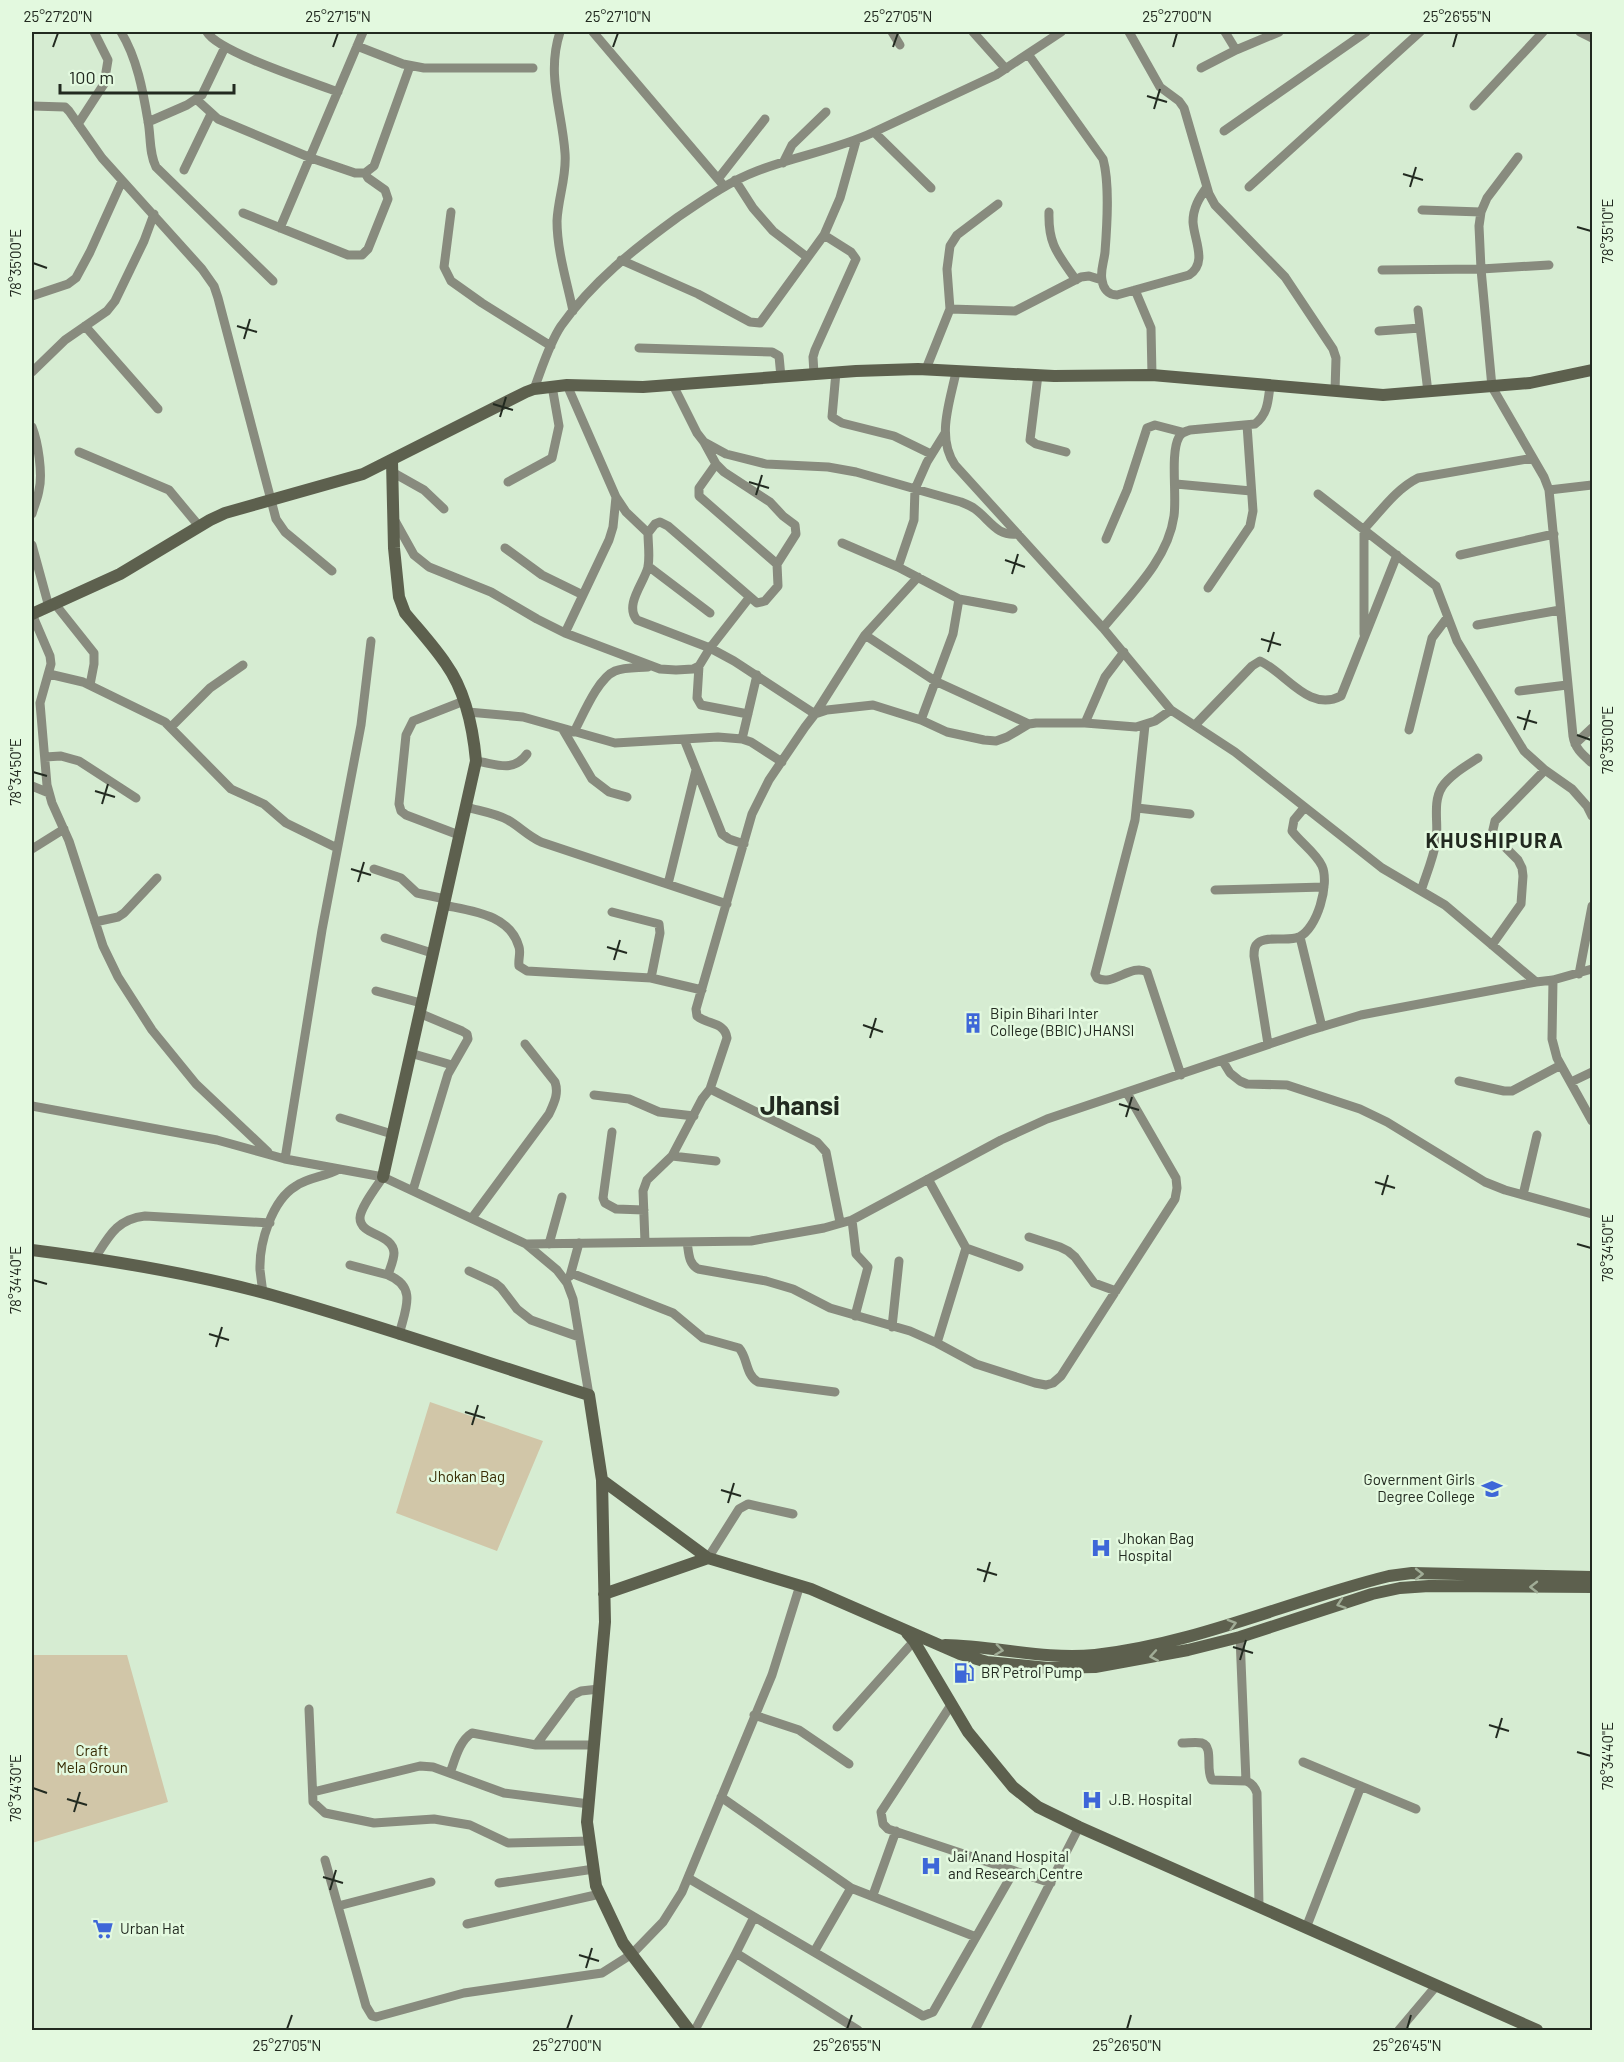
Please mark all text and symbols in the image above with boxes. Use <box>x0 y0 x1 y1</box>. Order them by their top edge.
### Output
text: 25°27'20"N <box>23 7 93 25</box>
text: 25°27'15"N <box>305 7 371 25</box>
text: 25°27'10"N <box>585 7 651 25</box>
text: 25°27'05"N <box>864 7 932 25</box>
text: 25°27'00"N <box>1142 7 1212 25</box>
text: 25°26'55"N <box>1423 7 1491 25</box>
scale bar <box>60 57 234 95</box>
text: 100 m <box>69 66 114 88</box>
text: 78°35'10"E <box>1598 199 1616 263</box>
text: 78°35'00"E <box>6 229 24 297</box>
text: 78°35'00"E <box>1598 706 1616 774</box>
text: 78°34'50"E <box>6 738 24 806</box>
district label: KHUSHIPURA <box>1426 827 1564 852</box>
place label: Bipin Bihari Inter College (BBIC) JHANSI <box>990 1004 1134 1039</box>
building icon: Bipin Bihari Inter College (BBIC) JHANSI <box>961 1011 985 1035</box>
district label: Jhansi <box>760 1088 840 1120</box>
text: 78°34'50"E <box>1598 1214 1616 1282</box>
text: 78°34'40"E <box>6 1246 24 1314</box>
park label: Jhokan Bag <box>429 1467 505 1485</box>
place label: Government Girls Degree College <box>1364 1470 1475 1505</box>
school or university icon: Government Girls Degree College <box>1480 1477 1504 1501</box>
place label: Jhokan Bag Hospital <box>1118 1529 1194 1564</box>
hospital icon: Jhokan Bag Hospital <box>1089 1536 1113 1560</box>
one-way arrow <box>1415 1568 1424 1580</box>
one-way arrow <box>1530 1581 1539 1593</box>
one-way arrow <box>1336 1597 1347 1610</box>
one-way arrow <box>1226 1619 1237 1631</box>
one-way arrow <box>994 1643 1003 1655</box>
one-way arrow <box>1149 1649 1159 1662</box>
fuel station icon: BR Petrol Pump <box>952 1661 976 1685</box>
place label: BR Petrol Pump <box>981 1663 1082 1681</box>
text: 78°34'40"E <box>1598 1722 1616 1790</box>
park label: Craft Mela Groun <box>56 1741 128 1776</box>
text: 78°34'30"E <box>6 1754 24 1822</box>
hospital icon: J.B. Hospital <box>1080 1788 1104 1812</box>
place label: J.B. Hospital <box>1109 1790 1192 1808</box>
place label: Jai Anand Hospital and Research Centre <box>948 1847 1083 1882</box>
hospital icon: Jai Anand Hospital and Research Centre <box>919 1854 943 1878</box>
supermarket icon: Urban Hat <box>91 1917 115 1941</box>
place label: Urban Hat <box>120 1919 185 1937</box>
text: 25°27'05"N <box>253 2036 321 2054</box>
text: 25°27'00"N <box>532 2036 602 2054</box>
text: 25°26'55"N <box>813 2036 881 2054</box>
text: 25°26'50"N <box>1092 2036 1162 2054</box>
text: 25°26'45"N <box>1372 2036 1442 2054</box>

